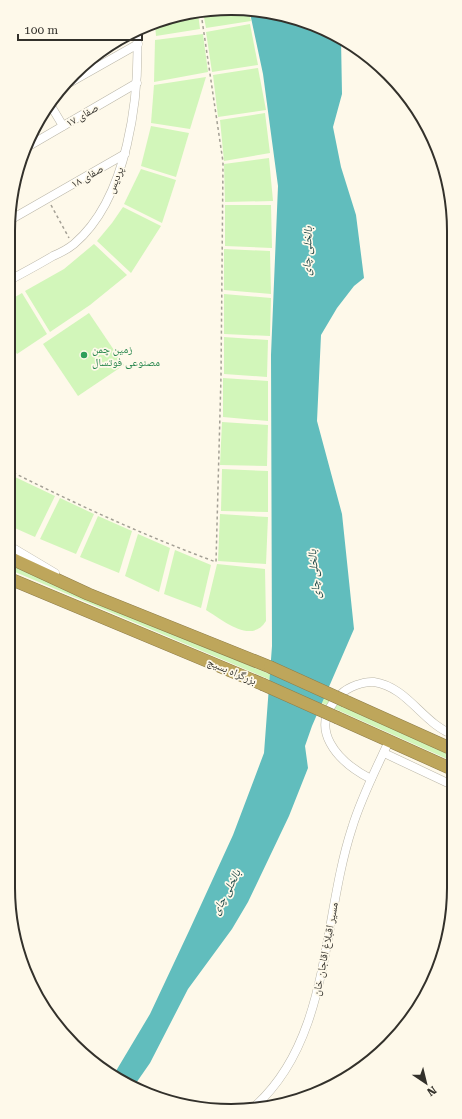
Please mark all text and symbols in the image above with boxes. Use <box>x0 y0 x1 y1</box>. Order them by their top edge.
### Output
scale bar <box>18 16 142 42</box>
text: 100 m <box>24 23 58 37</box>
street label: صفای ۱۷ <box>64 101 101 130</box>
street label: صفای ۱۸ <box>69 162 106 191</box>
street label: پردیس <box>104 165 127 196</box>
water label: بالخلی چای <box>299 225 316 276</box>
place label: زمین چمن مصنوعی فوتسال <box>92 343 160 369</box>
marker: زمین چمن مصنوعی فوتسال <box>79 350 89 360</box>
water label: بالخلی چای <box>305 548 324 599</box>
street label: بزرگراه بسیج <box>205 655 258 688</box>
water label: بالخلی چای <box>208 866 245 917</box>
street label: مسیر اقبلاغ اقاجان خان <box>310 901 341 997</box>
north arrow <box>406 1063 446 1103</box>
text: N <box>424 1083 439 1099</box>

